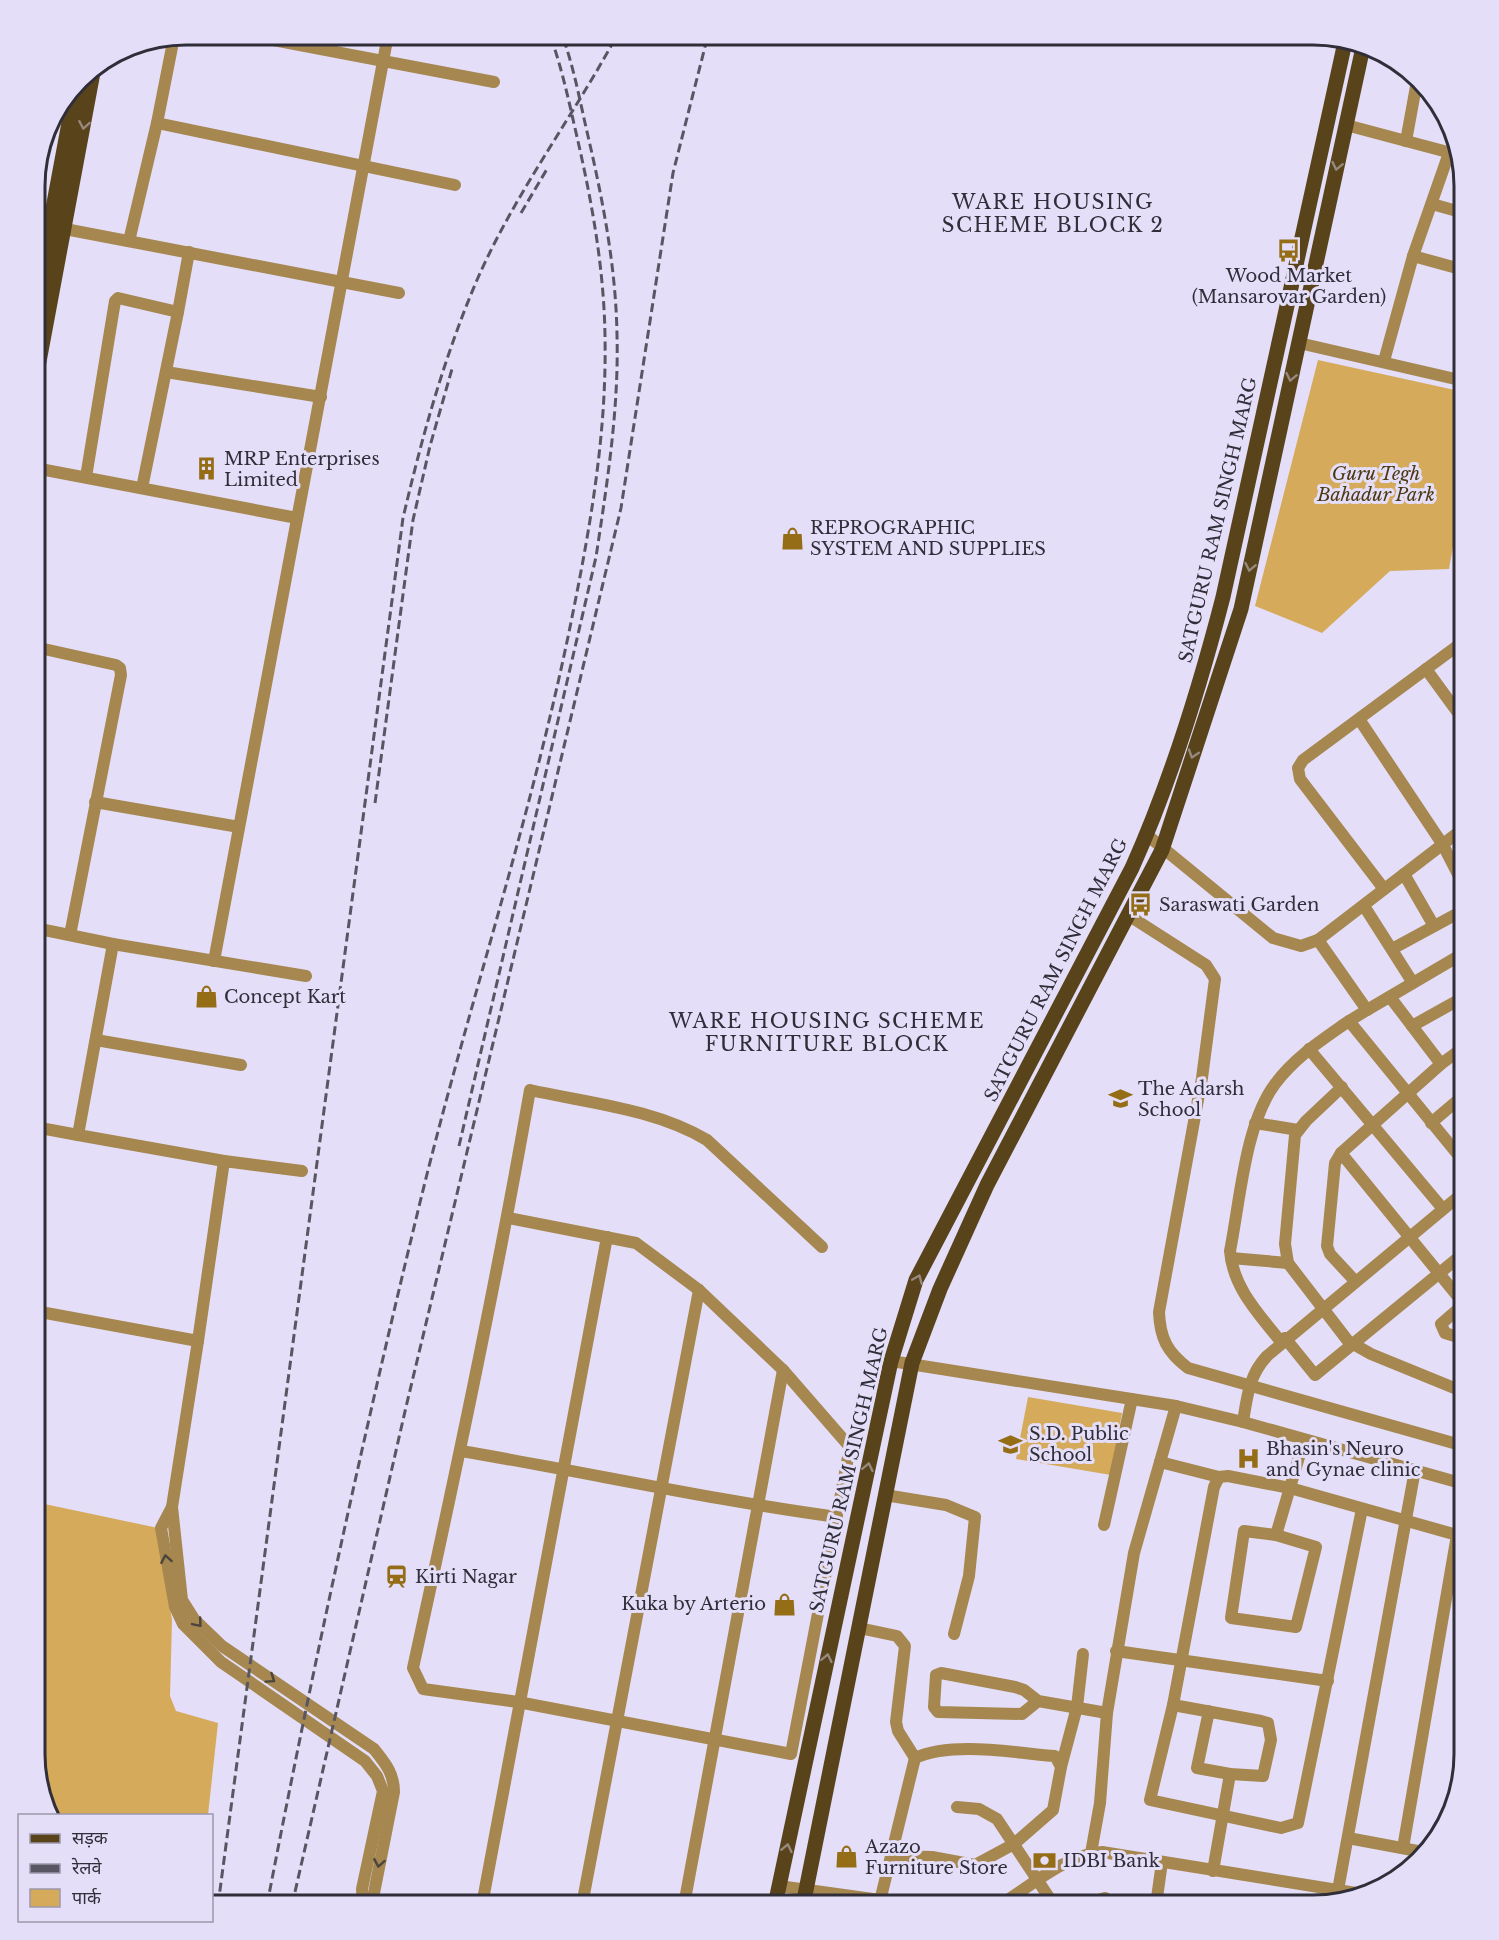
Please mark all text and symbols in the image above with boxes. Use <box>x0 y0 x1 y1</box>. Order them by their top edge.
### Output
one-way arrow <box>78 120 90 130</box>
one-way arrow <box>1332 161 1345 171</box>
district label: WARE HOUSING SCHEME BLOCK 2 <box>942 190 1164 237</box>
bus stop icon: Wood Market (Mansarovar Garden) <box>1276 237 1302 263</box>
place label: Wood Market (Mansarovar Garden) <box>1192 265 1386 308</box>
one-way arrow <box>1286 372 1299 382</box>
street label: SATGURU RAM SINGH MARG <box>1174 375 1262 665</box>
place label: MRP Enterprises Limited <box>224 448 380 491</box>
building icon: MRP Enterprises Limited <box>193 456 219 482</box>
park label: Guru Tegh Bahadur Park <box>1316 463 1435 506</box>
place label: REPROGRAPHIC SYSTEM AND SUPPLIES <box>810 517 1046 560</box>
shop icon: REPROGRAPHIC SYSTEM AND SUPPLIES <box>779 525 805 551</box>
one-way arrow <box>1244 562 1257 572</box>
one-way arrow <box>1188 748 1201 759</box>
street label: SATGURU RAM SINGH MARG <box>980 834 1132 1105</box>
bus stop icon: Saraswati Garden <box>1128 892 1154 918</box>
place label: Saraswati Garden <box>1159 894 1319 916</box>
shop icon: Concept Kart <box>193 984 219 1010</box>
place label: Concept Kart <box>224 986 346 1008</box>
district label: WARE HOUSING SCHEME FURNITURE BLOCK <box>668 1009 985 1056</box>
place label: The Adarsh School <box>1138 1078 1244 1121</box>
school or university icon: The Adarsh School <box>1107 1086 1133 1112</box>
one-way arrow <box>910 1274 922 1285</box>
street label: SATGURU RAM SINGH MARG <box>805 1325 893 1615</box>
place label: S.D. Public School <box>1029 1423 1129 1466</box>
school or university icon: S.D. Public School <box>998 1431 1024 1457</box>
place label: Bhasin's Neuro and Gynae clinic <box>1266 1438 1421 1481</box>
hospital icon: Bhasin's Neuro and Gynae clinic <box>1235 1446 1261 1472</box>
one-way arrow <box>861 1462 874 1472</box>
one-way arrow <box>160 1554 173 1564</box>
station icon: Kirti Nagar <box>384 1564 410 1590</box>
place label: Kirti Nagar <box>415 1566 517 1588</box>
shop icon: Kuka by Arterio <box>771 1591 797 1617</box>
place label: Kuka by Arterio <box>621 1593 766 1615</box>
one-way arrow <box>191 1616 202 1627</box>
one-way arrow <box>820 1653 833 1663</box>
one-way arrow <box>264 1672 275 1683</box>
legend <box>18 1814 213 1922</box>
text: सड़क <box>72 1827 109 1849</box>
place label: Azazo Furniture Store <box>864 1836 1008 1879</box>
one-way arrow <box>780 1844 793 1854</box>
shop icon: Azazo Furniture Store <box>834 1844 860 1870</box>
bank icon: IDBI Bank <box>1032 1848 1058 1874</box>
place label: IDBI Bank <box>1063 1850 1160 1872</box>
text: रेलवे <box>71 1857 103 1879</box>
one-way arrow <box>373 1857 386 1867</box>
text: पार्क <box>72 1887 102 1909</box>

